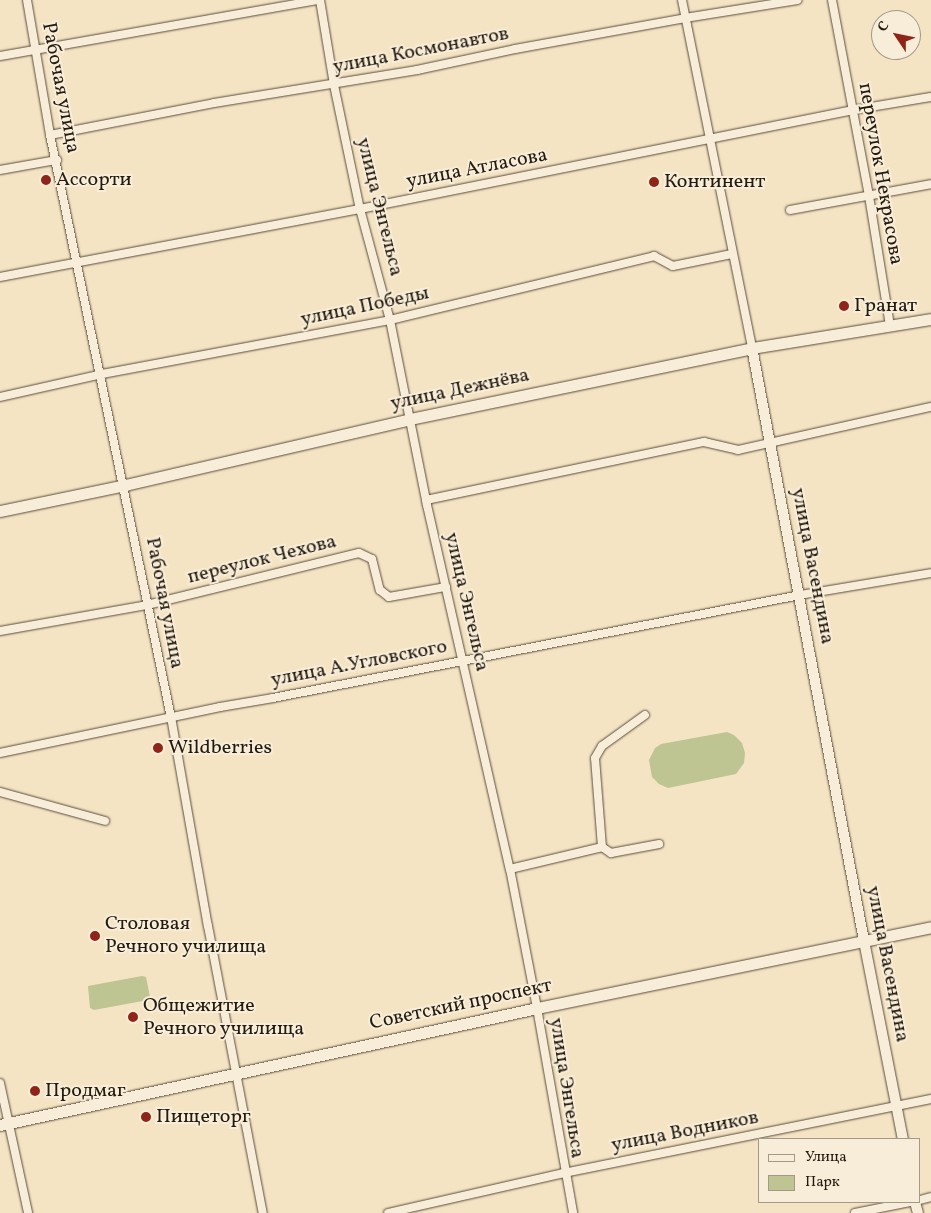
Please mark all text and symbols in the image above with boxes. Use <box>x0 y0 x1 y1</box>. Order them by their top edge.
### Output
north arrow <box>871 10 921 60</box>
text: С <box>874 18 894 36</box>
street label: Рабочая улица <box>35 20 85 156</box>
street label: улица Космонавтов <box>331 22 511 80</box>
street label: переулок Некрасова <box>852 81 908 267</box>
street label: улица Энгельса <box>350 135 408 279</box>
street label: улица Атласова <box>404 144 550 194</box>
place label: Ассорти <box>56 168 132 192</box>
place label: Континент <box>664 170 765 194</box>
marker: Ассорти <box>40 174 52 186</box>
marker: Континент <box>648 176 660 188</box>
street label: улица Победы <box>299 282 431 332</box>
place label: Гранат <box>854 294 917 318</box>
marker: Гранат <box>838 300 850 312</box>
street label: улица Дежнёва <box>388 364 532 416</box>
street label: улица Васендина <box>785 486 839 646</box>
street label: переулок Чехова <box>185 530 339 590</box>
street label: улица Энгельса <box>438 530 494 674</box>
street label: Рабочая улица <box>139 535 189 671</box>
street label: улица А.Угловского <box>269 635 449 693</box>
place label: Wildberries <box>168 736 272 760</box>
marker: Wildberries <box>152 742 164 754</box>
street label: улица Васендина <box>860 884 914 1044</box>
place label: Столовая Речного училища <box>105 912 267 959</box>
marker: Столовая Речного училища <box>89 930 101 942</box>
street label: Советский проспект <box>368 974 554 1036</box>
place label: Общежитие Речного училища <box>143 994 305 1041</box>
marker: Общежитие Речного училища <box>127 1011 139 1023</box>
street label: улица Энгельса <box>543 1016 589 1160</box>
place label: Продмаг <box>45 1079 126 1103</box>
marker: Продмаг <box>29 1085 41 1097</box>
place label: Пищеторг <box>156 1105 251 1129</box>
street label: улица Водников <box>609 1106 761 1158</box>
marker: Пищеторг <box>140 1111 152 1123</box>
legend <box>758 1138 921 1203</box>
text: Улица <box>805 1147 847 1168</box>
text: Парк <box>805 1172 840 1193</box>

